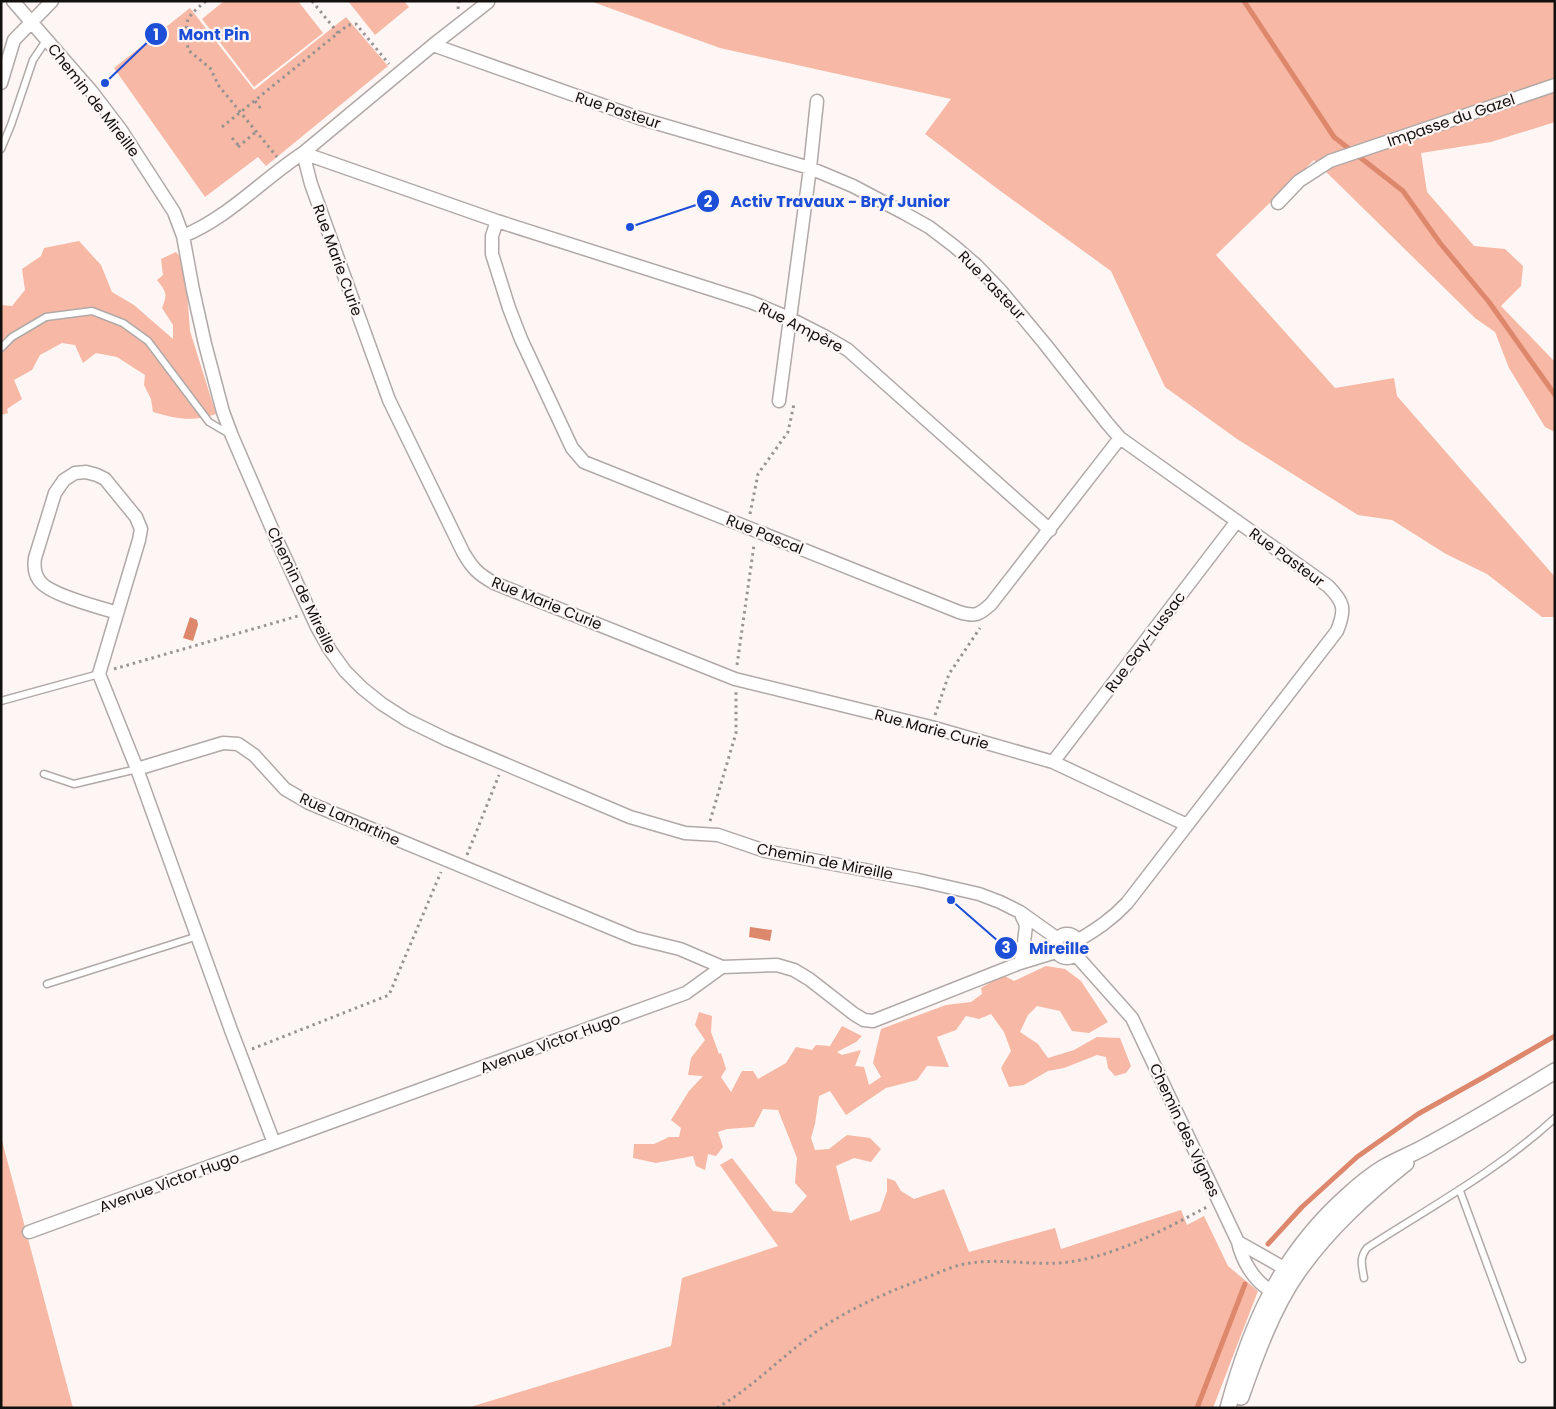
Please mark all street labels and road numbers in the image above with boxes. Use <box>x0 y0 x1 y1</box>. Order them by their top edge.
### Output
street label: Chemin de Mireille <box>43 39 145 161</box>
street label: Rue Pasteur <box>573 86 664 134</box>
street label: Impasse du Gazel <box>1384 88 1518 152</box>
street label: Rue Marie Curie <box>308 201 368 319</box>
street label: Rue Pasteur <box>954 246 1031 324</box>
street label: Rue Ampère <box>755 297 847 357</box>
street label: Rue Pascal <box>723 509 807 559</box>
street label: Rue Pasteur <box>1245 522 1329 592</box>
street label: Chemin de Mireille <box>262 523 342 657</box>
street label: Rue Marie Curie <box>489 571 605 635</box>
street label: Rue Gay-Lussac <box>1100 587 1190 697</box>
street label: Rue Marie Curie <box>873 704 991 754</box>
street label: Rue Lamartine <box>296 787 404 851</box>
street label: Chemin de Mireille <box>755 837 895 885</box>
street label: Avenue Victor Hugo <box>477 1008 623 1078</box>
street label: Chemin des Vignes <box>1145 1060 1225 1200</box>
street label: Avenue Victor Hugo <box>96 1147 242 1217</box>

